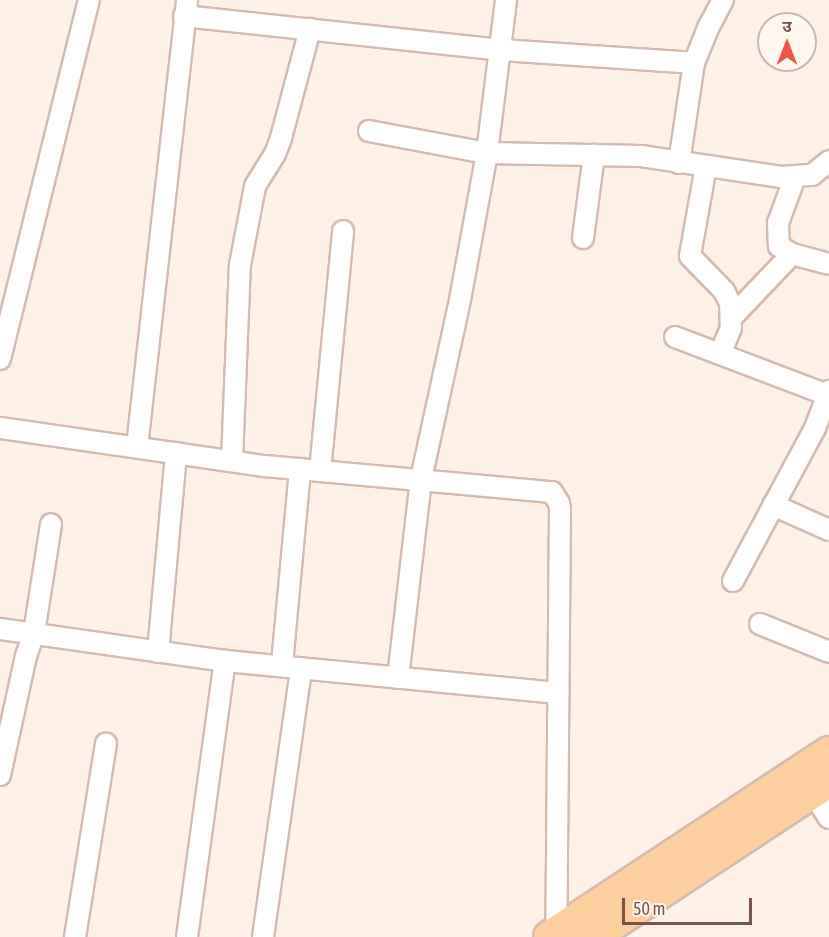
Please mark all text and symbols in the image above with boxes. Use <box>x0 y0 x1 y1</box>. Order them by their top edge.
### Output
north arrow <box>757 12 817 72</box>
text: उ <box>782 17 792 35</box>
scale bar <box>625 886 756 924</box>
text: 50 m <box>633 898 665 919</box>

